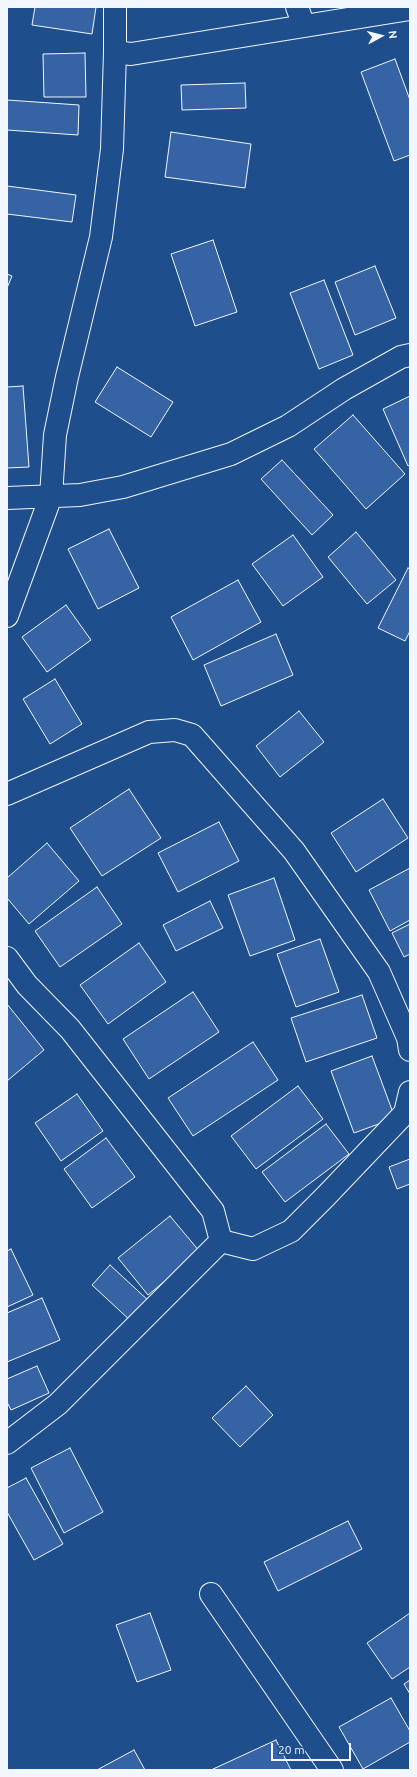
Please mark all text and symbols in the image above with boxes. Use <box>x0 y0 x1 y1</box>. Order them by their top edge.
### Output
north arrow <box>361 16 401 56</box>
text: N <box>386 30 399 39</box>
scale bar <box>273 1735 353 1761</box>
text: 20 m <box>278 1743 305 1756</box>

